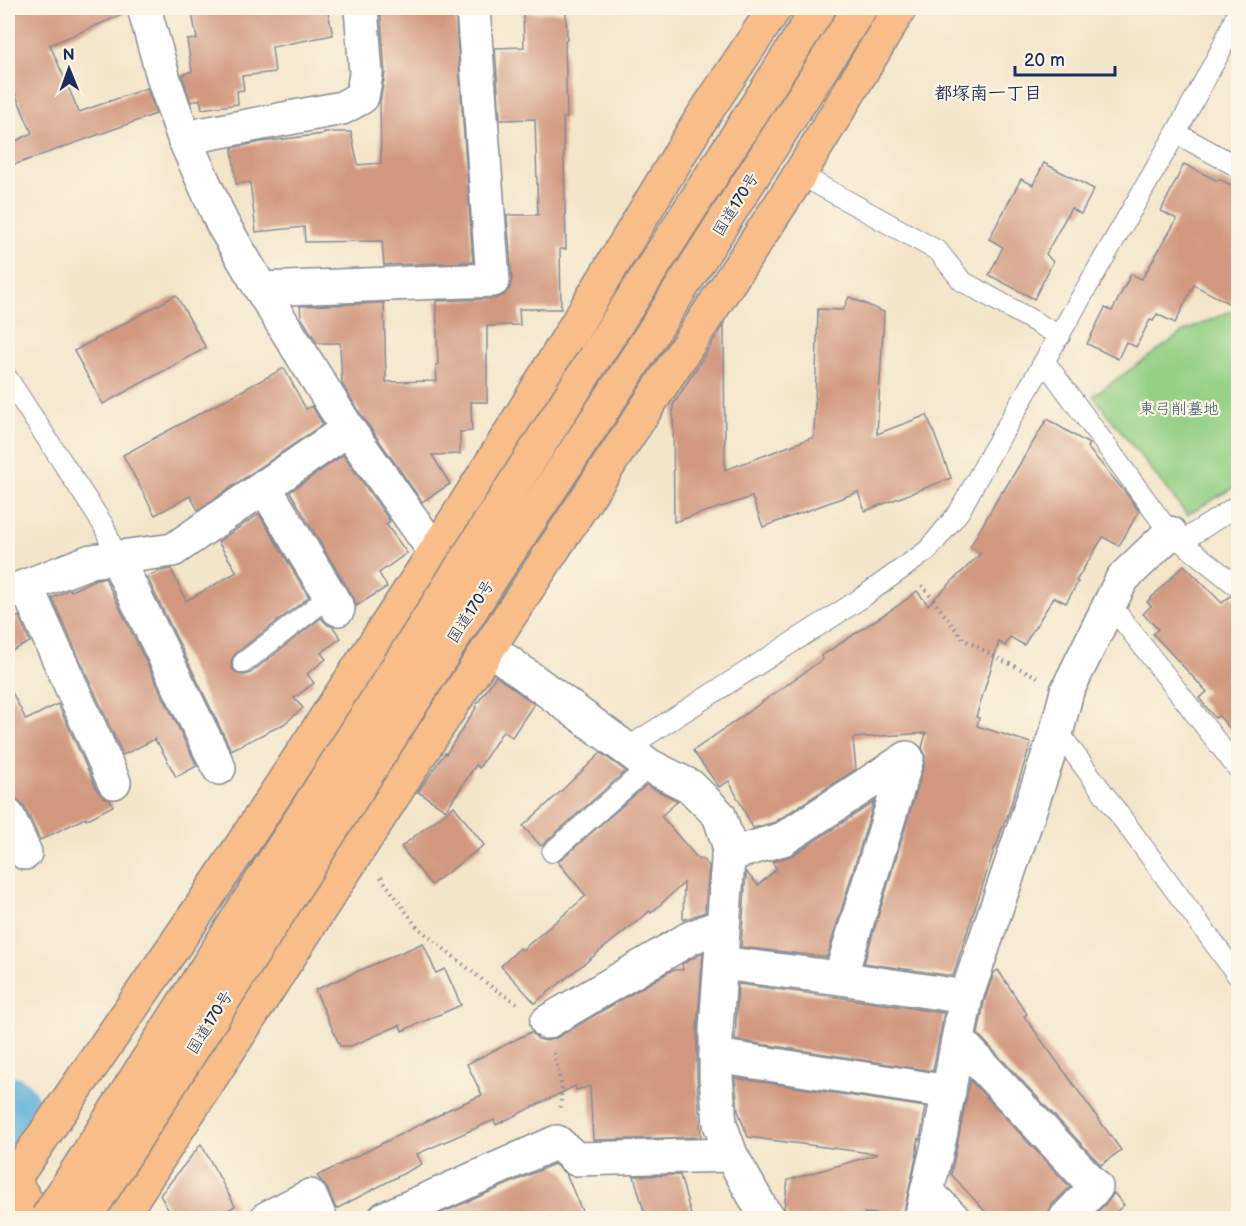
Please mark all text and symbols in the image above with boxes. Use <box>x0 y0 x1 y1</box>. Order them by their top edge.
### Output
north arrow <box>39 39 99 99</box>
scale bar <box>1015 39 1116 77</box>
text: N <box>63 46 75 65</box>
text: 20 m <box>1024 50 1065 71</box>
district label: 都塚南一丁目 <box>934 83 1042 104</box>
street label: 国道170号 <box>709 169 763 240</box>
park label: 東弓削墓地 <box>1139 400 1219 419</box>
street label: 国道170号 <box>444 577 499 647</box>
street label: 国道170号 <box>183 987 237 1058</box>

